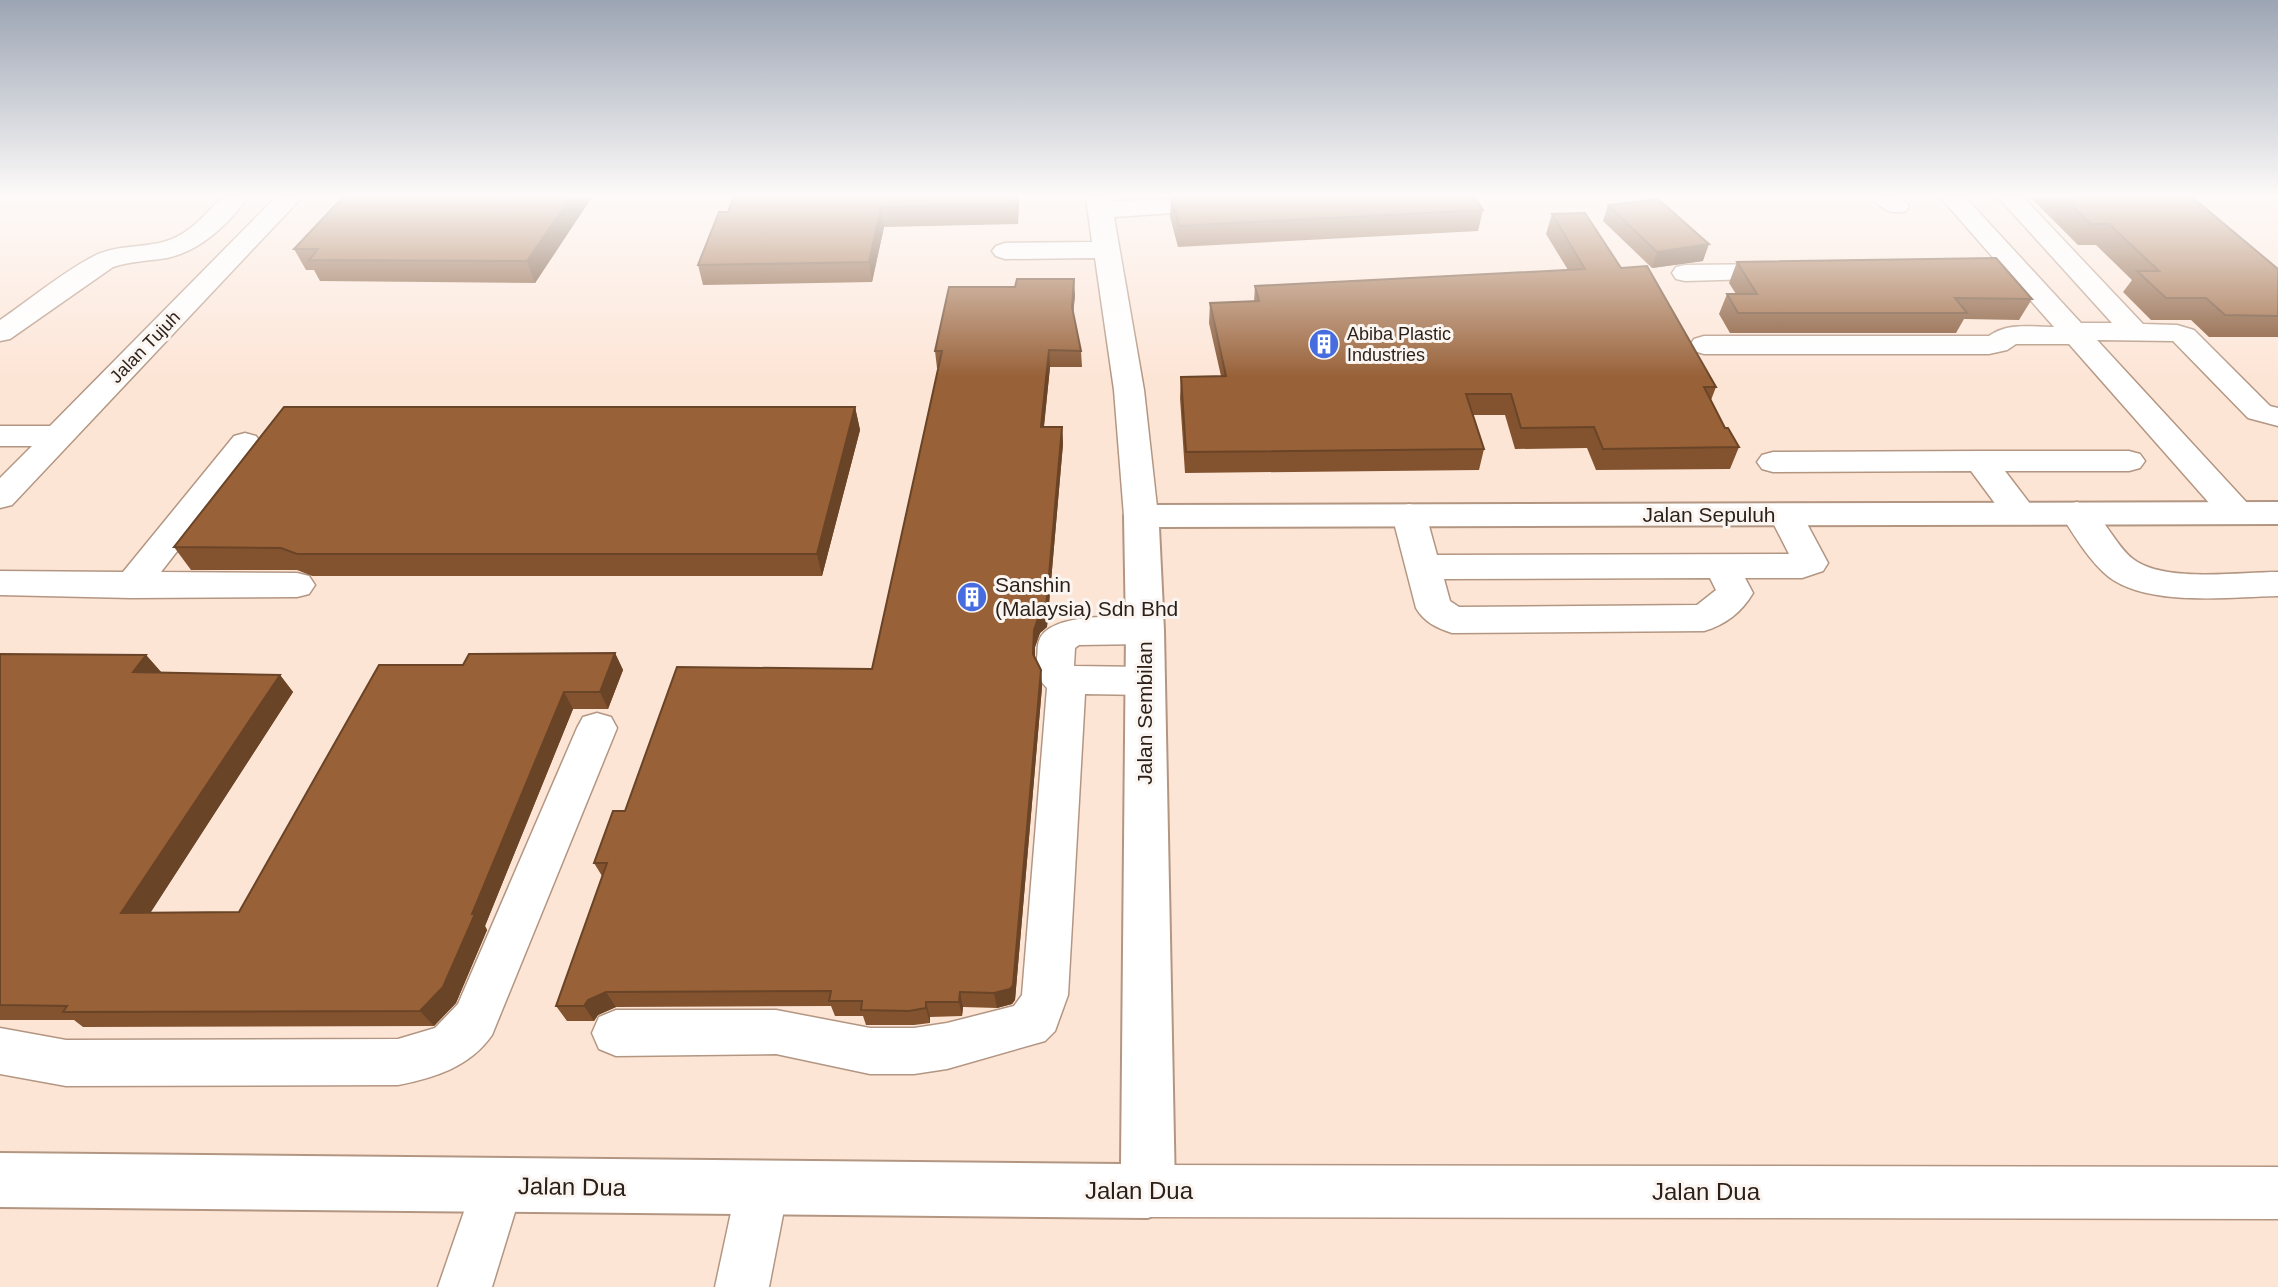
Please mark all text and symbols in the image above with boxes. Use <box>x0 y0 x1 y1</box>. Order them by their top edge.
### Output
street label: Jalan Tujuh <box>106 307 184 387</box>
place label: Abiba Plastic Industries <box>1347 324 1451 365</box>
building icon: Abiba Plastic Industries <box>1307 327 1341 361</box>
street label: Jalan Sepuluh <box>1642 503 1776 526</box>
place label: Sanshin (Malaysia) Sdn Bhd <box>995 573 1178 620</box>
building icon: Sanshin (Malaysia) Sdn Bhd <box>955 580 989 614</box>
street label: Jalan Sembilan <box>1133 641 1156 785</box>
street label: Jalan Dua <box>518 1172 627 1201</box>
street label: Jalan Dua <box>1085 1177 1194 1204</box>
street label: Jalan Dua <box>1652 1178 1761 1205</box>

